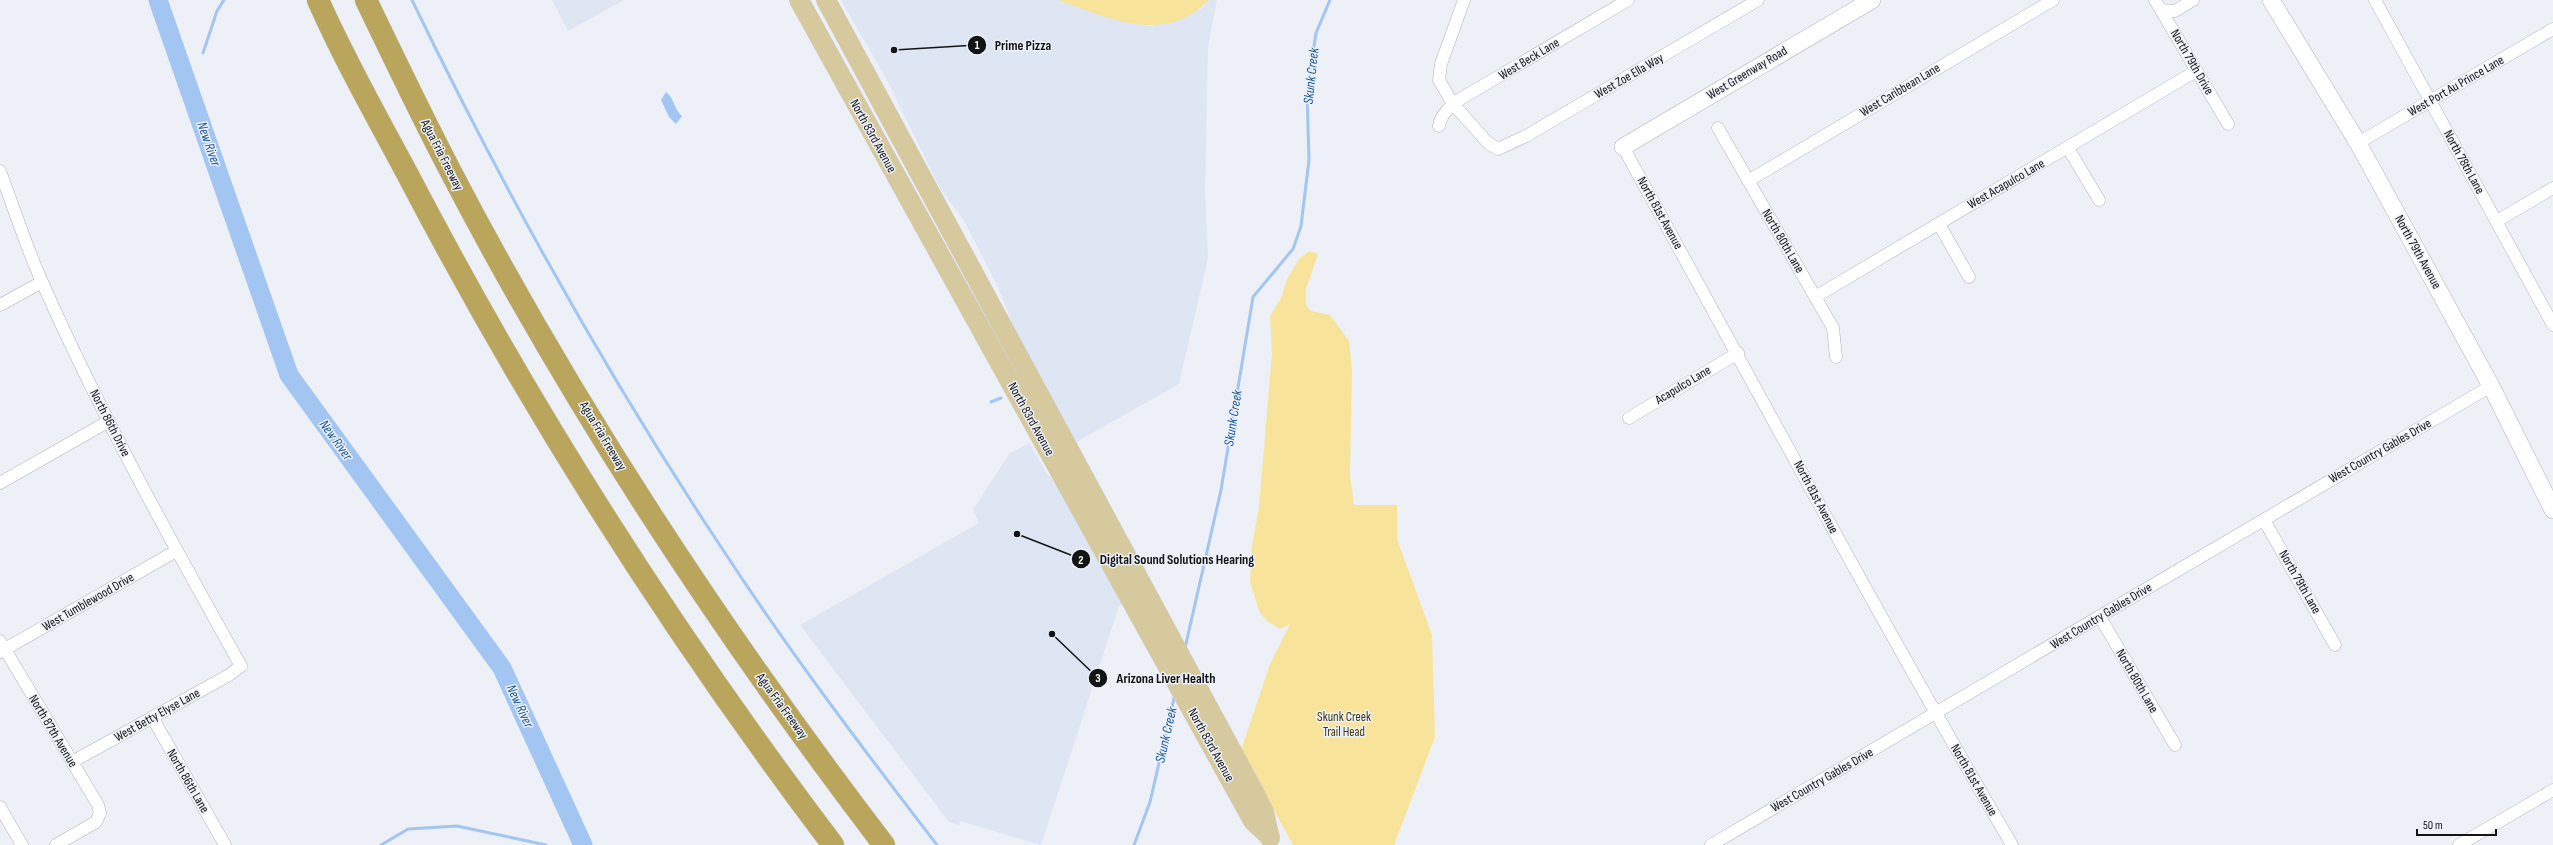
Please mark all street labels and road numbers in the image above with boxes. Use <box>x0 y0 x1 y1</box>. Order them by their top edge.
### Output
street label: North 79th Drive <box>2167 26 2217 98</box>
street label: West Beck Lane <box>1496 35 1562 83</box>
street label: West Greenway Road <box>1704 43 1790 103</box>
street label: West Zoe Ella Way <box>1592 50 1666 102</box>
street label: West Port Au Prince Lane <box>2405 52 2507 120</box>
street label: West Caribbean Lane <box>1857 60 1943 120</box>
street label: North 83rd Avenue <box>846 97 900 175</box>
street label: Agua Fria Freeway <box>417 116 467 193</box>
street label: North 78th Lane <box>2440 127 2488 197</box>
street label: West Acapulco Lane <box>1965 155 2047 213</box>
street label: North 81st Avenue <box>1634 174 1686 252</box>
street label: North 80th Lane <box>1758 206 1808 276</box>
street label: North 79th Avenue <box>2391 212 2445 292</box>
street label: Acapulco Lane <box>1651 362 1714 408</box>
street label: North 83rd Avenue <box>1004 380 1058 458</box>
street label: North 86th Drive <box>86 387 134 459</box>
street label: Agua Fria Freeway <box>576 398 630 473</box>
street label: West Country Gables Drive <box>2326 415 2434 487</box>
street label: North 81st Avenue <box>1790 458 1842 536</box>
street label: North 79th Lane <box>2275 547 2325 617</box>
street label: West Tumblewood Drive <box>39 569 137 635</box>
street label: West Country Gables Drive <box>2047 579 2155 653</box>
street label: North 80th Lane <box>2112 646 2162 716</box>
street label: Agua Fria Freeway <box>752 669 811 742</box>
street label: West Betty Elyse Lane <box>111 685 203 745</box>
street label: North 87th Avenue <box>25 692 81 770</box>
street label: North 83rd Avenue <box>1184 706 1238 784</box>
street label: North 81st Avenue <box>1947 741 2001 819</box>
street label: West Country Gables Drive <box>1768 744 1876 816</box>
street label: North 86th Lane <box>163 746 213 816</box>

